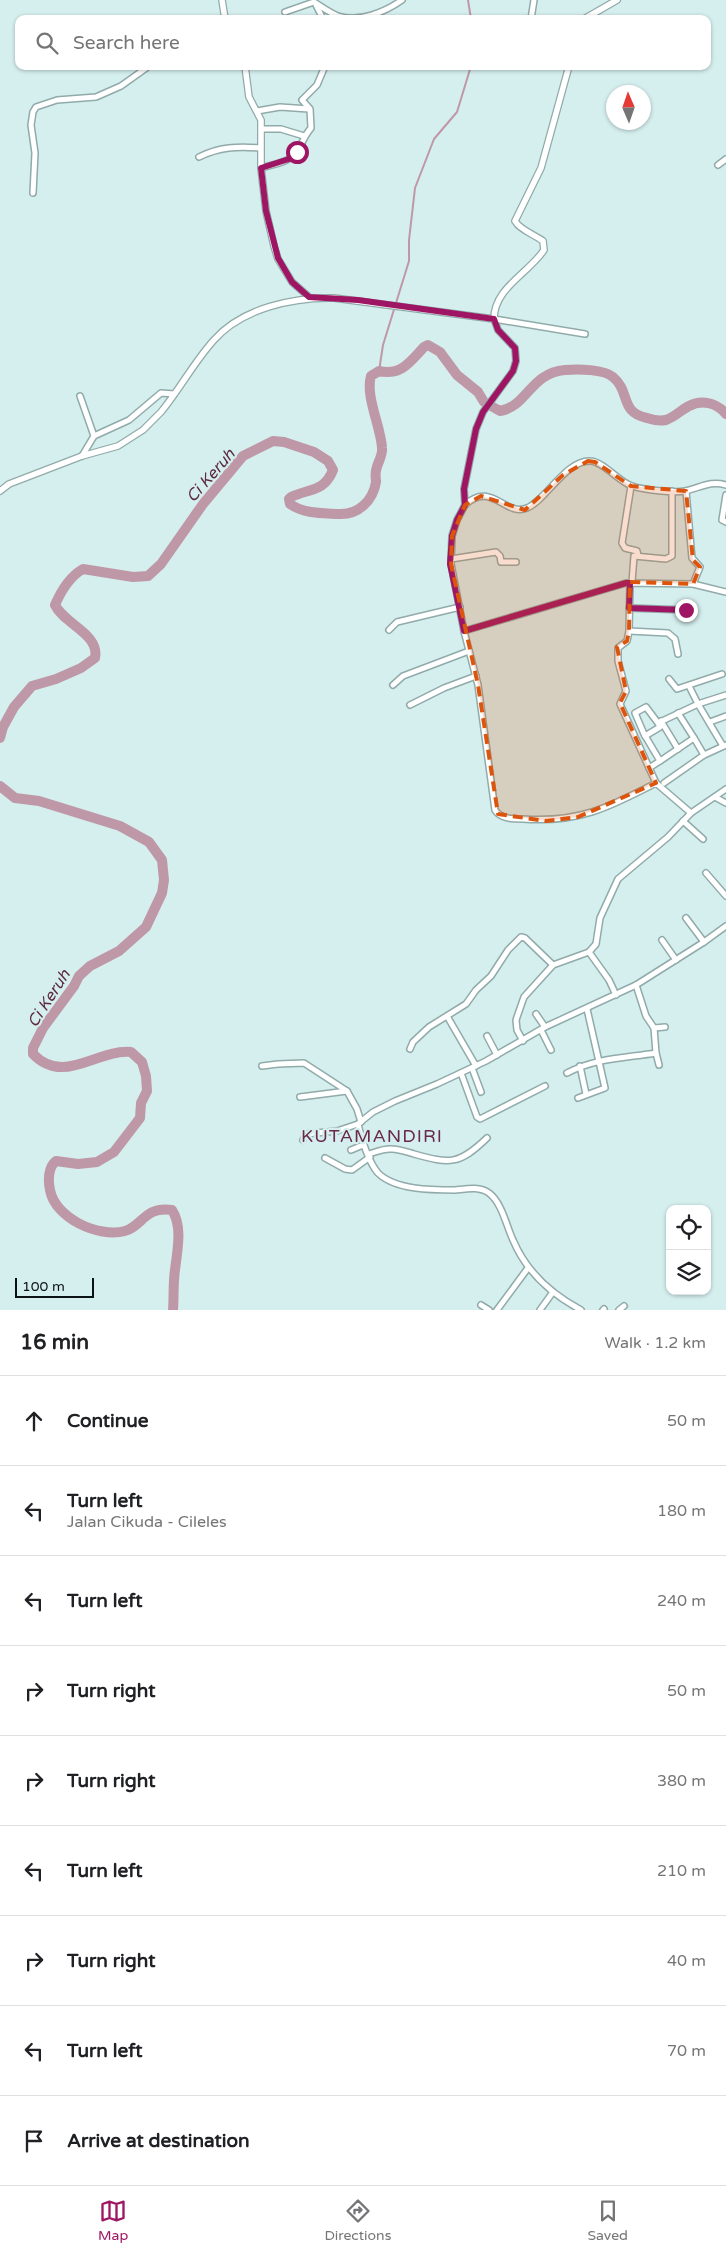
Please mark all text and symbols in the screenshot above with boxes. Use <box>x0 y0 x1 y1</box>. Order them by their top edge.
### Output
search box <box>15 15 711 70</box>
icon: search <box>33 29 61 57</box>
text: Search here <box>73 32 180 54</box>
north arrow <box>606 85 651 130</box>
route start <box>286 141 309 164</box>
water label: Ci Keruh <box>182 444 240 507</box>
route end <box>675 599 698 622</box>
water label: Ci Keruh <box>23 965 76 1031</box>
district label: KUTAMANDIRI <box>301 1125 443 1147</box>
map controls <box>666 1205 711 1295</box>
button: locate <box>666 1205 711 1250</box>
button: layers <box>666 1250 711 1295</box>
scale bar <box>15 1275 94 1298</box>
text: 100 m <box>22 1278 65 1295</box>
text: 16 min <box>20 1330 89 1355</box>
text: Walk · 1.2 km <box>604 1333 706 1353</box>
icon: ahead <box>20 1407 48 1435</box>
text: Continue <box>67 1410 149 1432</box>
text: 50 m <box>667 1411 706 1431</box>
text: Turn left <box>67 1490 143 1512</box>
icon: left <box>20 1497 48 1525</box>
text: 180 m <box>657 1501 706 1521</box>
text: Jalan Cikuda - Cileles <box>67 1512 227 1532</box>
icon: left <box>20 1587 48 1615</box>
text: Turn left <box>67 1590 143 1612</box>
text: 240 m <box>657 1591 706 1611</box>
icon: right <box>20 1677 48 1705</box>
text: Turn right <box>67 1680 155 1702</box>
text: 50 m <box>667 1681 706 1701</box>
icon: right <box>20 1767 48 1795</box>
text: Turn right <box>67 1770 155 1792</box>
text: 380 m <box>657 1771 706 1791</box>
icon: left <box>20 1857 48 1885</box>
text: Turn left <box>67 1860 143 1882</box>
text: 210 m <box>657 1861 706 1881</box>
icon: right <box>20 1947 48 1975</box>
text: Turn right <box>67 1950 155 1972</box>
text: 40 m <box>667 1951 706 1971</box>
icon: left <box>20 2037 48 2065</box>
text: Turn left <box>67 2040 143 2062</box>
text: 70 m <box>667 2041 706 2061</box>
icon: arrive <box>20 2127 48 2155</box>
text: Arrive at destination <box>67 2130 250 2152</box>
tab: Map <box>98 2197 128 2244</box>
tab: Directions <box>324 2197 391 2244</box>
tab: Saved <box>587 2197 628 2244</box>

